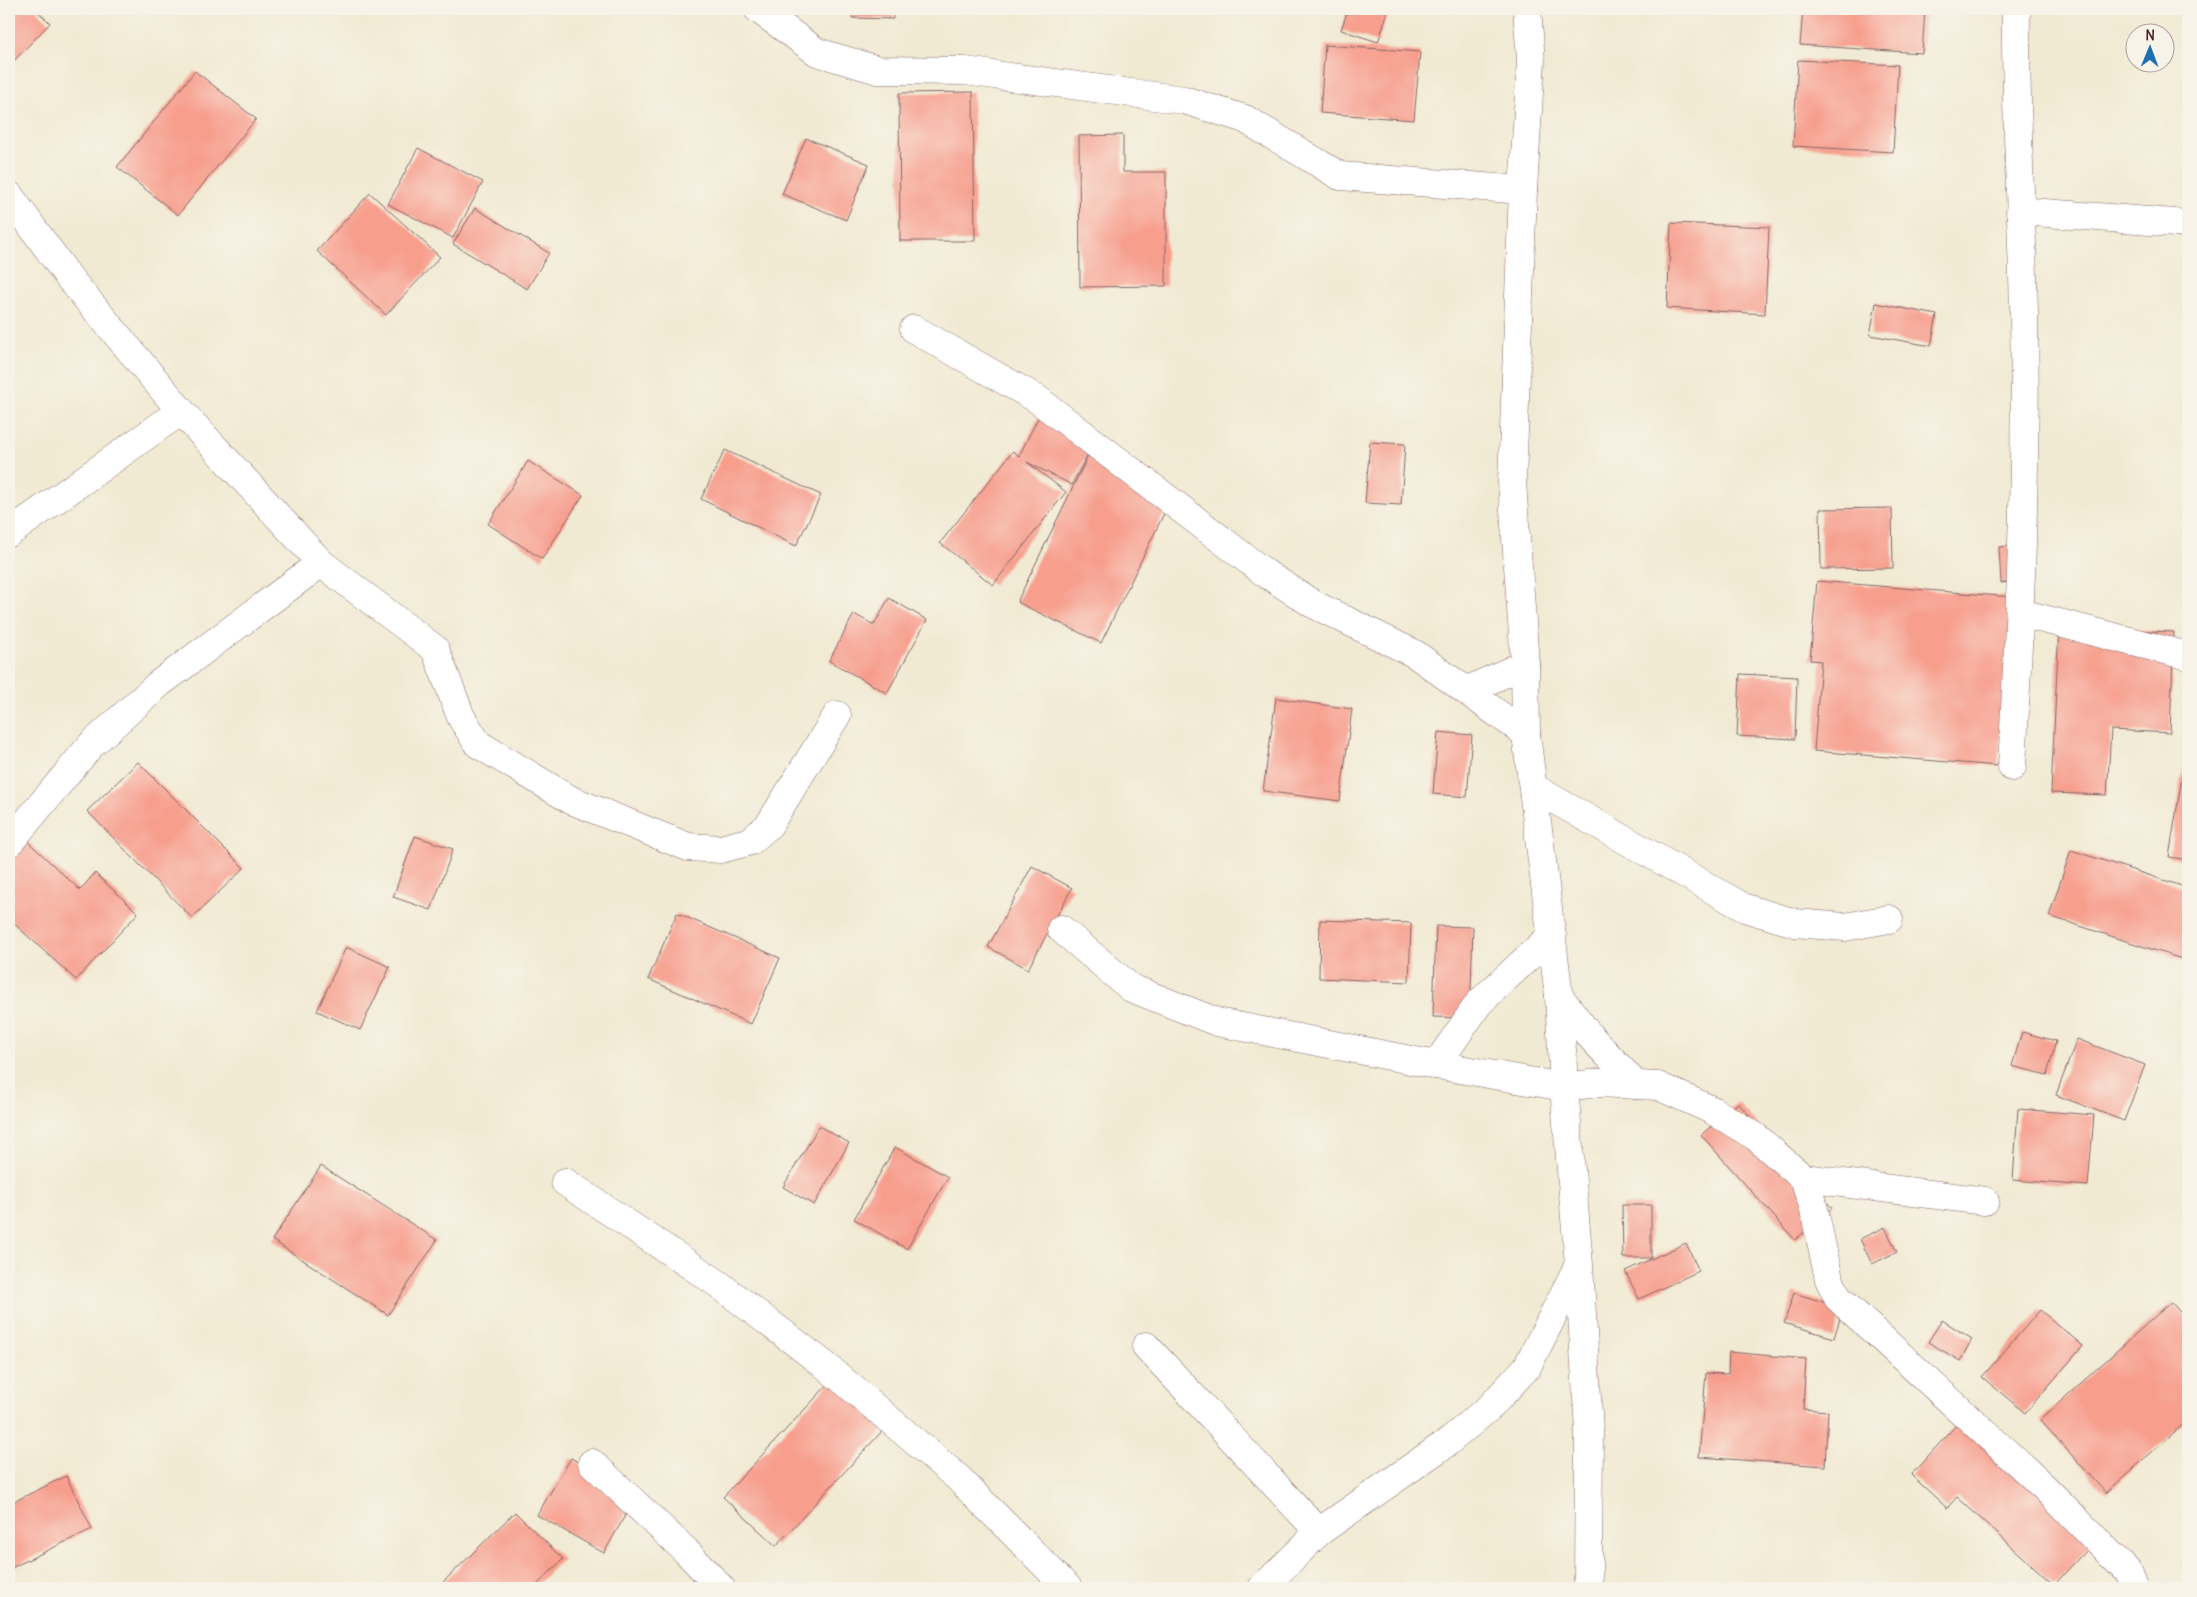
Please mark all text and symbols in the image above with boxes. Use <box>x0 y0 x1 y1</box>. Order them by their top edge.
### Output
north arrow <box>2124 22 2174 72</box>
text: N <box>2145 26 2155 44</box>

